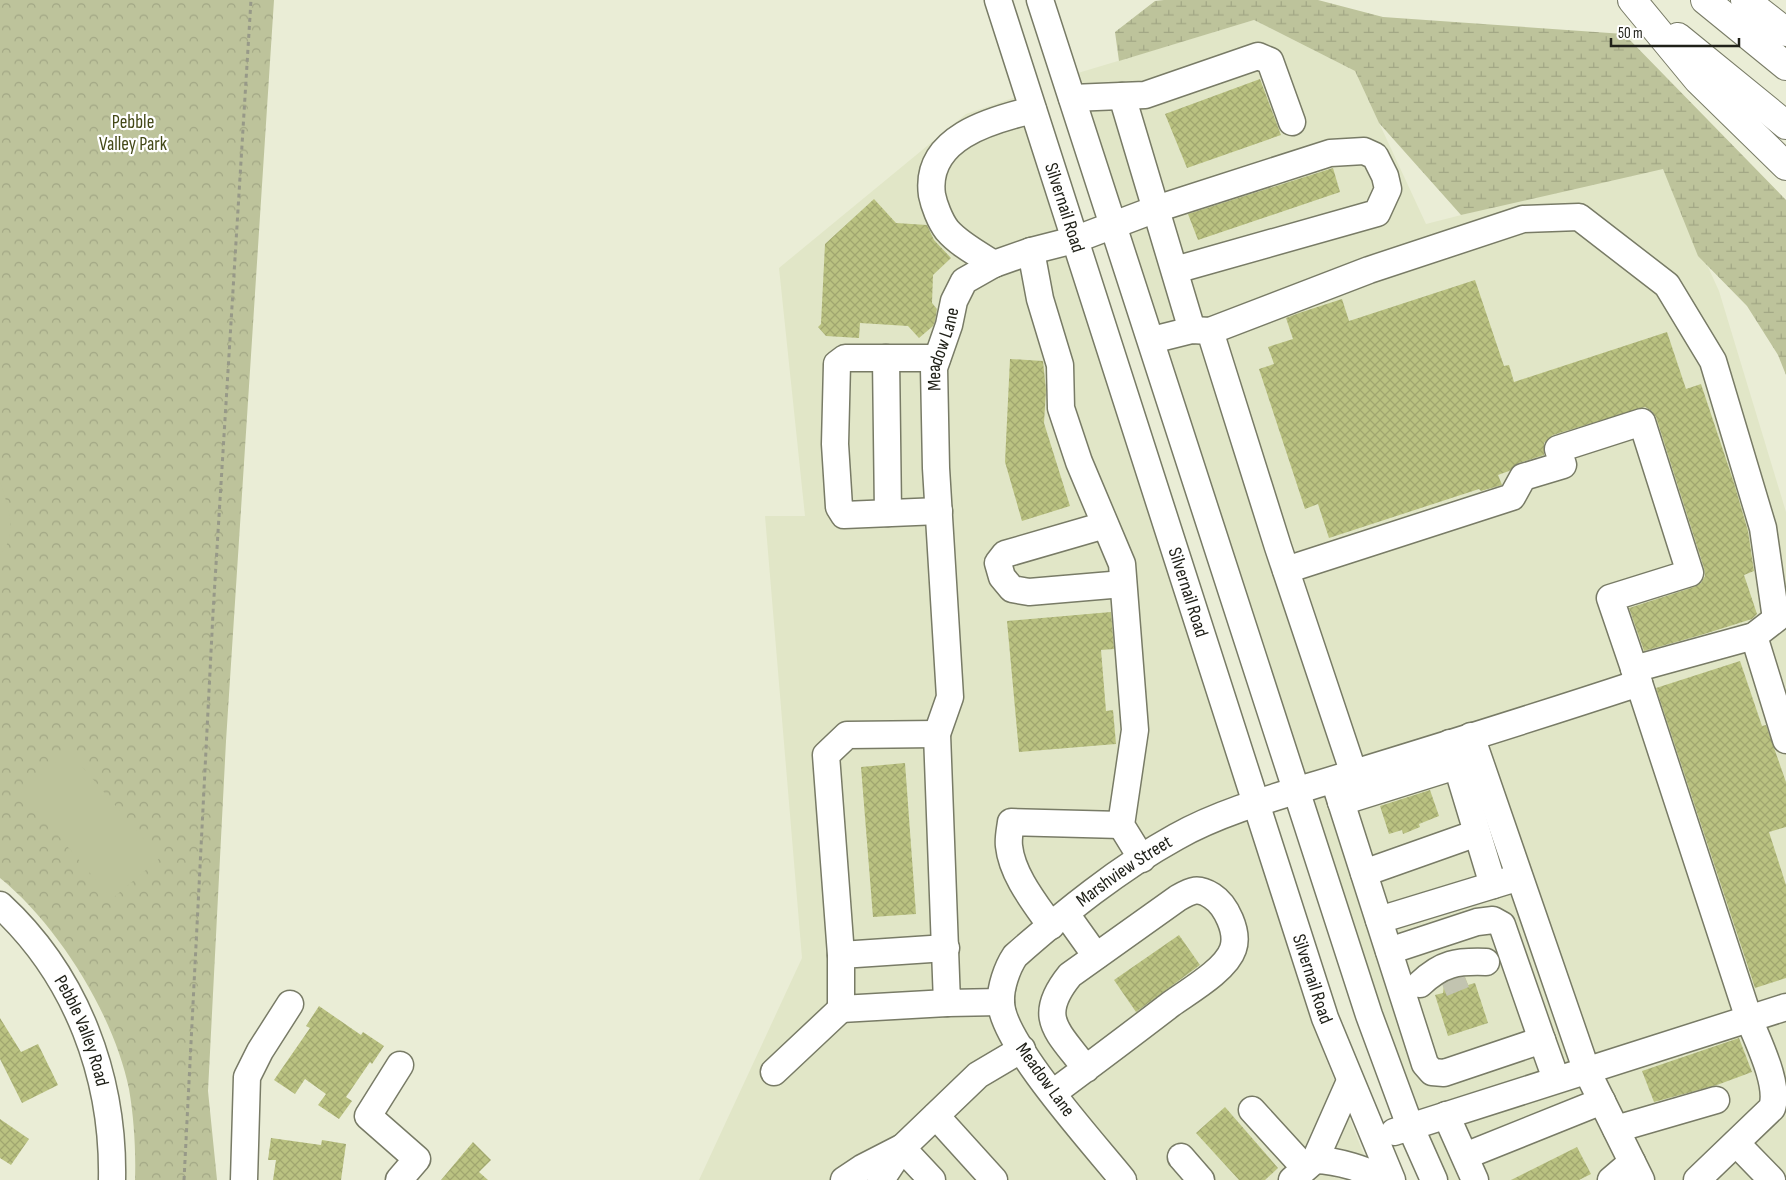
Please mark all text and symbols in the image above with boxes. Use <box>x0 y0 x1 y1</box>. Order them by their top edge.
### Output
scale bar <box>1611 15 1738 47</box>
text: 50 m <box>1618 24 1643 43</box>
park label: Pebble Valley Park <box>99 111 168 156</box>
street label: Silvernail Road <box>1040 160 1090 255</box>
street label: Meadow Lane <box>922 305 964 391</box>
street label: Silvernail Road <box>1163 544 1213 640</box>
street label: Marshview Street <box>1072 830 1176 912</box>
street label: Silvernail Road <box>1287 931 1338 1027</box>
street label: Pebble Valley Road <box>49 971 114 1088</box>
street label: Meadow Lane <box>1010 1039 1080 1121</box>

